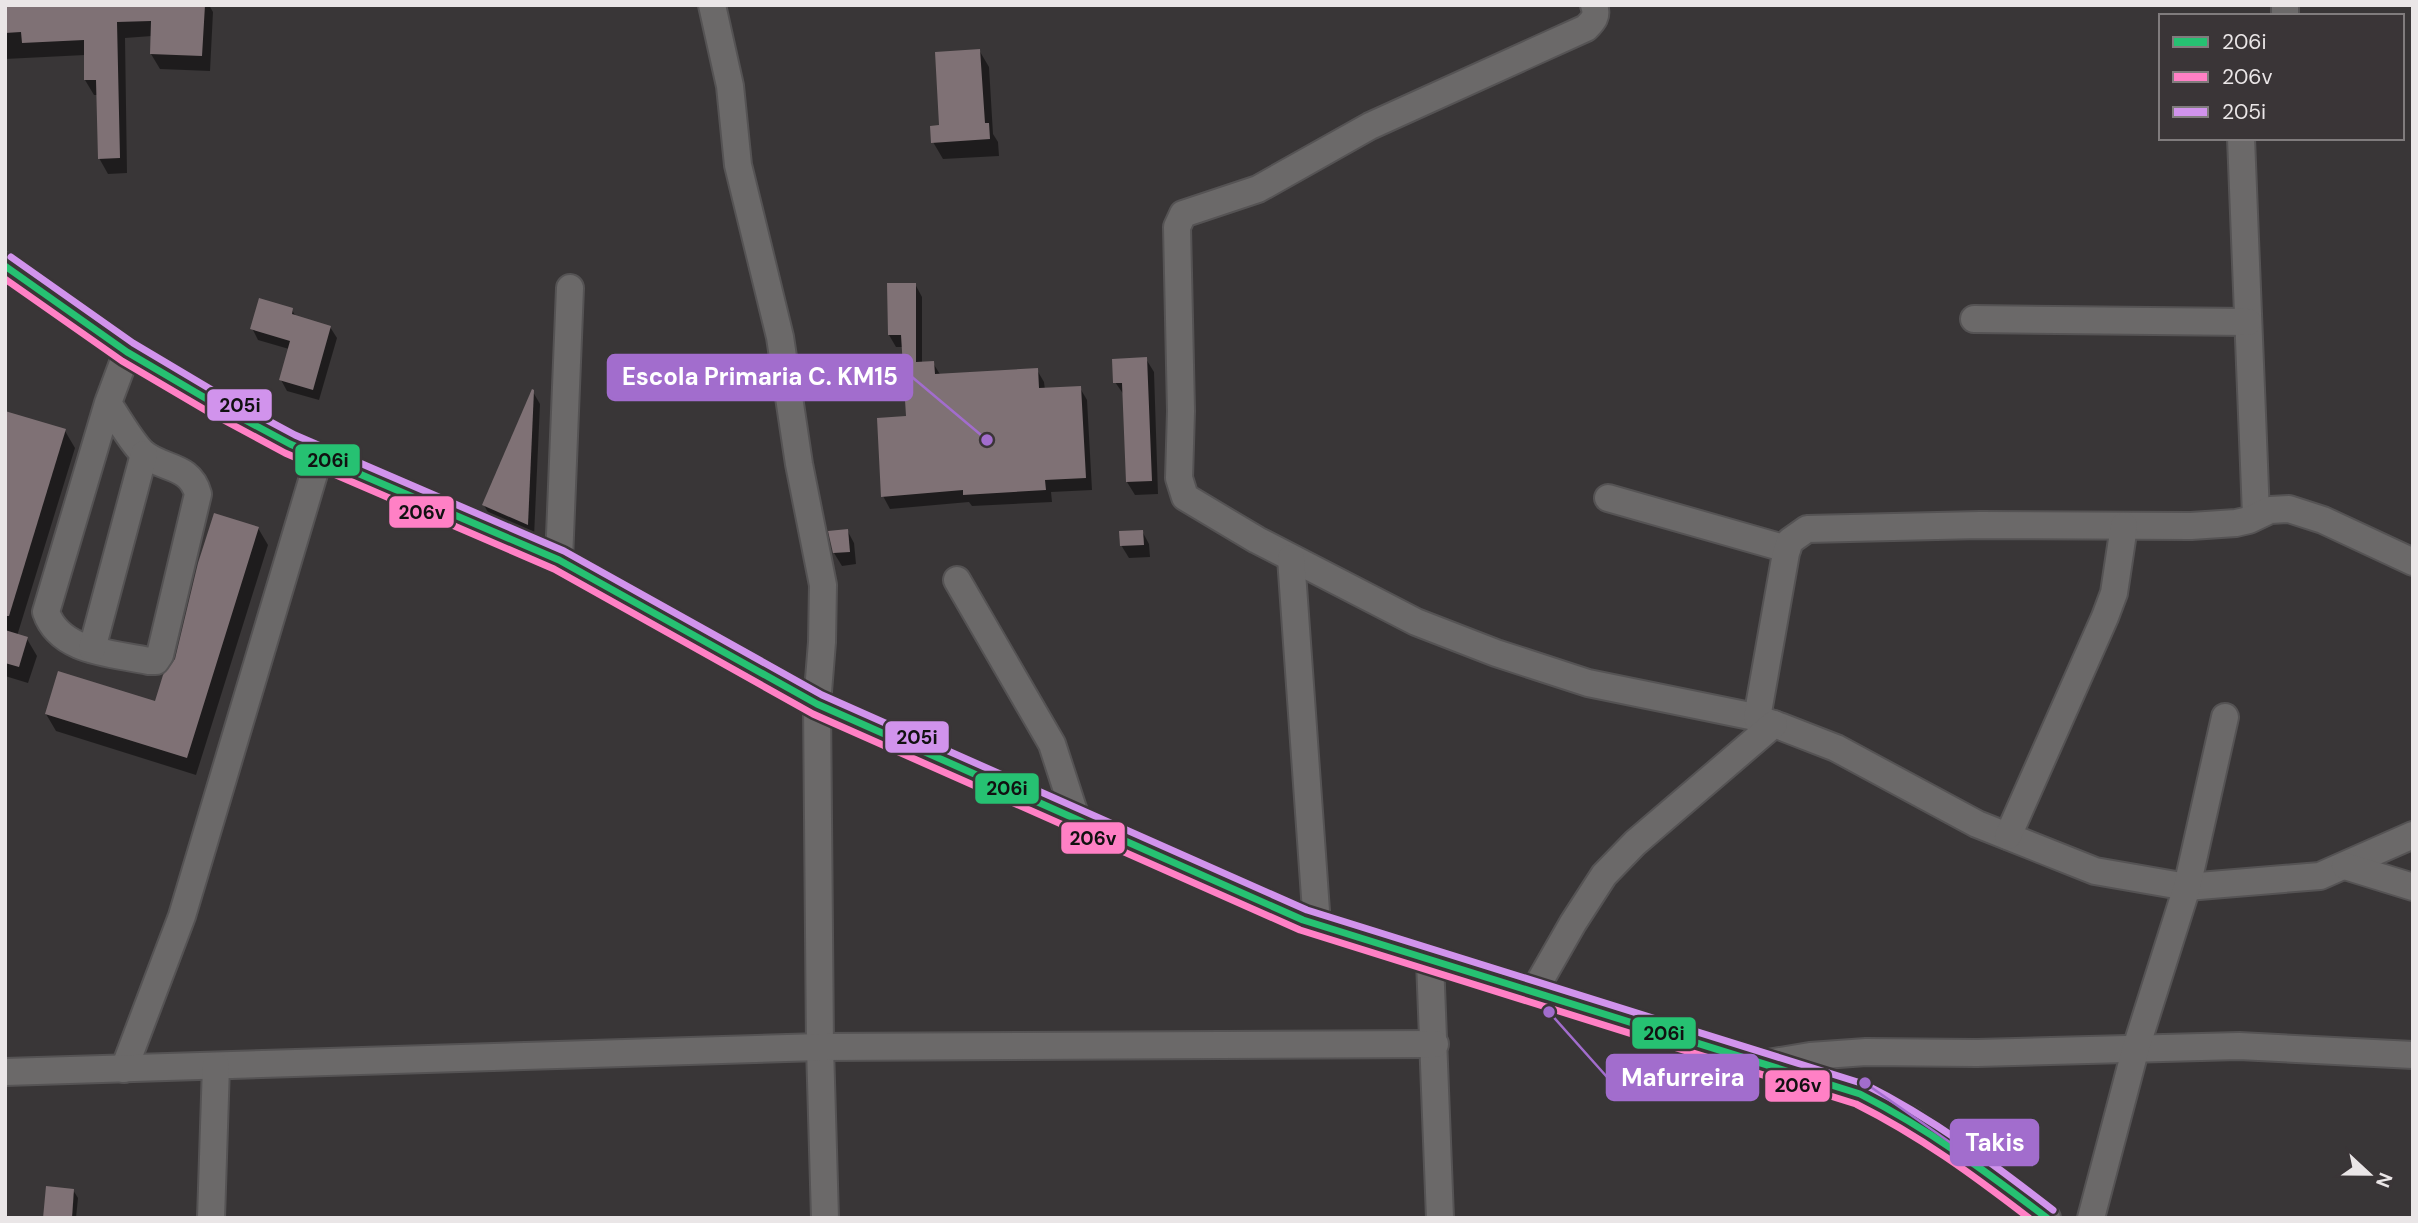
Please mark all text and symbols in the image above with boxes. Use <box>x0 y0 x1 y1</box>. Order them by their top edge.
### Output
legend <box>2159 14 2404 140</box>
text: 206i <box>2222 28 2266 56</box>
text: 206v <box>2222 63 2273 91</box>
text: 205i <box>2222 98 2266 126</box>
callout: Escola Primaria C. KM15 <box>608 355 912 400</box>
text: Escola Primaria C. KM15 <box>622 361 898 392</box>
line badge: 205i <box>206 388 273 422</box>
text: 205i <box>219 393 261 418</box>
line badge: 206i <box>294 443 361 477</box>
text: 206i <box>307 448 349 473</box>
line badge: 206v <box>388 495 455 529</box>
text: 206v <box>398 500 446 525</box>
line badge: 205i <box>884 720 950 754</box>
text: 205i <box>896 725 938 750</box>
line badge: 206i <box>974 772 1040 805</box>
text: 206i <box>986 776 1028 801</box>
line badge: 206v <box>1060 821 1126 855</box>
text: 206v <box>1069 826 1117 851</box>
line badge: 206i <box>1631 1016 1697 1050</box>
text: 206i <box>1643 1021 1685 1046</box>
callout: Mafurreira <box>1607 1055 1758 1100</box>
text: Mafurreira <box>1621 1062 1745 1093</box>
line badge: 206v <box>1764 1069 1831 1103</box>
text: 206v <box>1774 1073 1822 1098</box>
callout: Takis <box>1951 1120 2038 1165</box>
text: Takis <box>1965 1127 2025 1158</box>
north arrow <box>2334 1139 2404 1209</box>
text: N <box>2370 1169 2398 1191</box>

